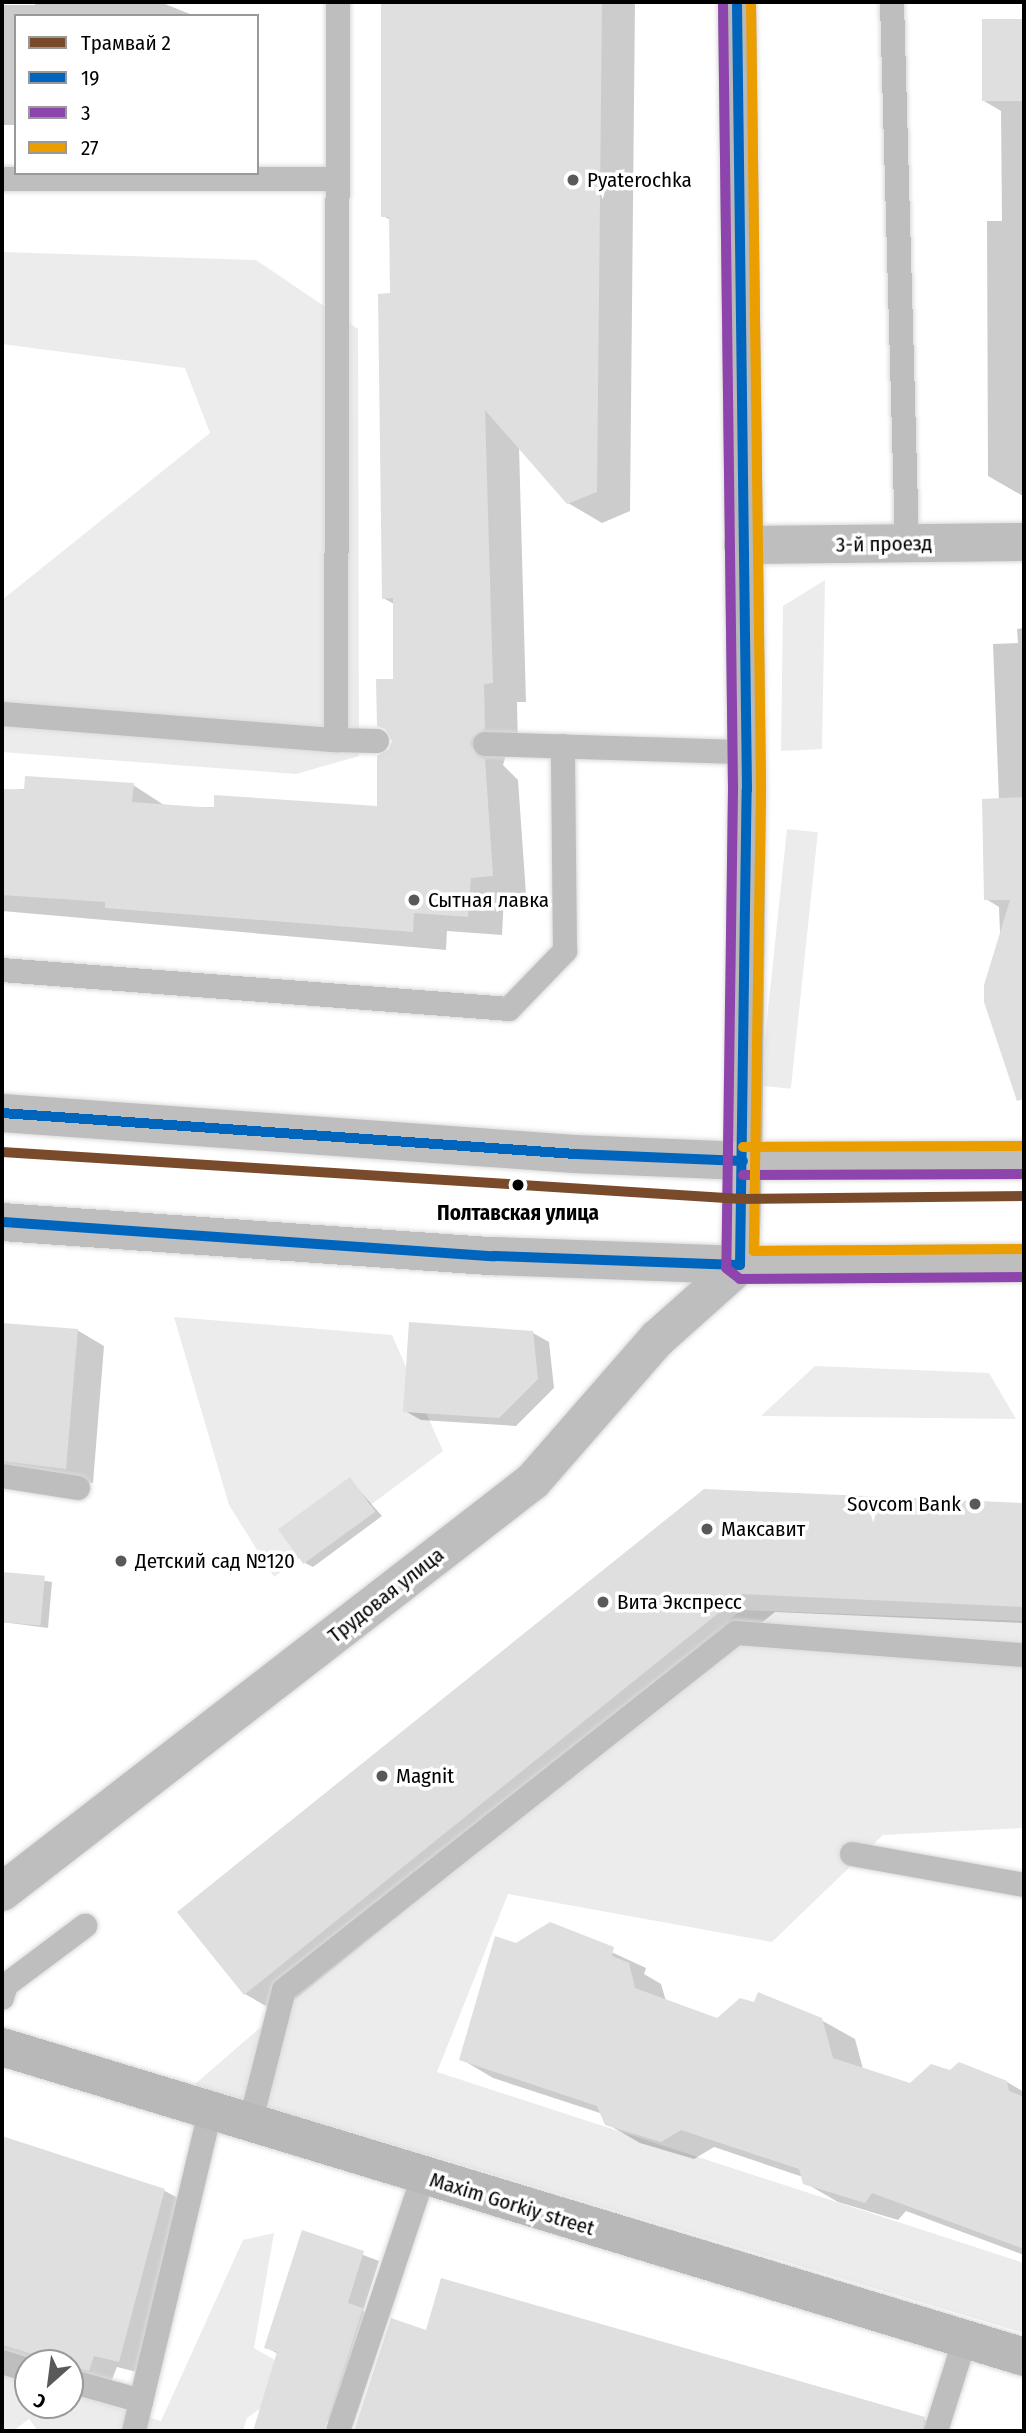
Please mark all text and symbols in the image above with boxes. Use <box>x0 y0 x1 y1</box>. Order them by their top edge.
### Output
legend <box>14 14 259 175</box>
text: Трамвай 2 <box>81 30 171 56</box>
text: 19 <box>81 65 99 91</box>
text: 3 <box>81 100 90 126</box>
text: 27 <box>81 135 99 161</box>
place label: Pyaterochka <box>587 167 692 193</box>
marker: Pyaterochka <box>565 172 581 188</box>
street label: 3-й проезд <box>836 531 932 557</box>
place label: Сытная лавка <box>428 887 549 913</box>
marker: Сытная лавка <box>406 892 422 908</box>
marker: Полтавская улица <box>506 1173 530 1197</box>
place label: Полтавская улица <box>437 1200 599 1226</box>
place label: Sovcom Bank <box>847 1491 961 1517</box>
marker: Sovcom Bank <box>967 1496 983 1512</box>
place label: Максавит <box>721 1516 805 1542</box>
marker: Максавит <box>699 1521 715 1537</box>
street label: Трудовая улица <box>323 1542 449 1648</box>
place label: Детский сад №120 <box>135 1548 295 1574</box>
marker: Детский сад №120 <box>113 1553 129 1569</box>
place label: Вита Экспресс <box>617 1589 742 1615</box>
marker: Вита Экспресс <box>595 1594 611 1610</box>
place label: Magnit <box>396 1763 454 1789</box>
marker: Magnit <box>374 1768 390 1784</box>
street label: Maxim Gorkiy street <box>427 2167 597 2241</box>
north arrow <box>14 2349 84 2419</box>
text: С <box>30 2389 50 2414</box>

